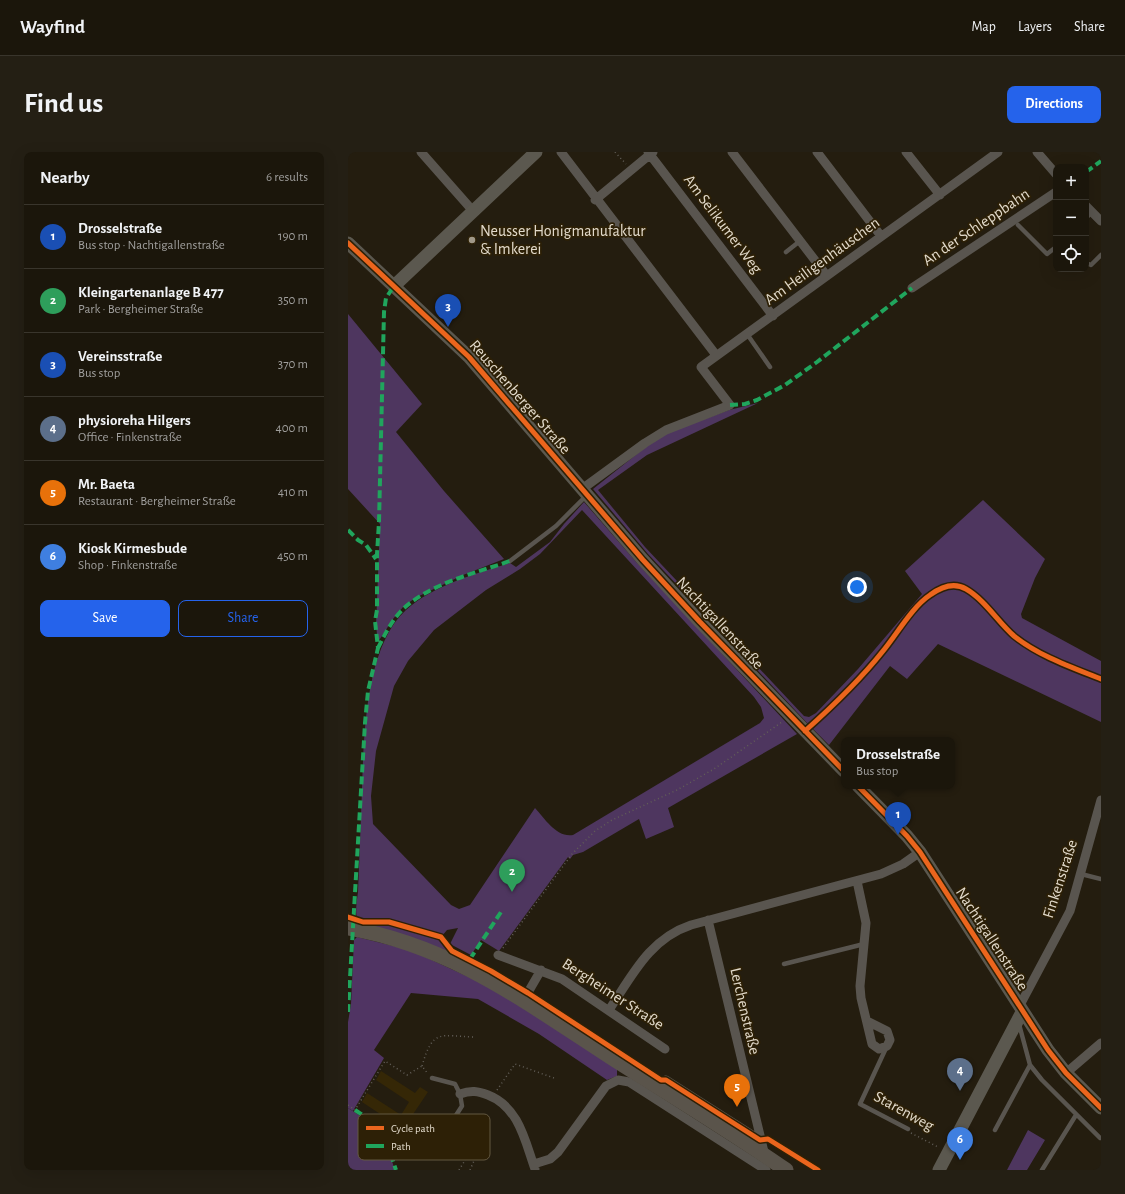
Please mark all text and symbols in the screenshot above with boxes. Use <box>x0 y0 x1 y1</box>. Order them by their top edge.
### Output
text: Wayfind <box>20 18 85 37</box>
text: Map <box>971 20 996 34</box>
text: Layers <box>1018 20 1052 34</box>
text: Share <box>1074 20 1105 34</box>
button: Directions <box>1007 86 1101 123</box>
text: Find us <box>24 90 103 118</box>
map controls <box>1053 164 1089 272</box>
button: + <box>1053 164 1089 200</box>
text: Nearby <box>40 169 90 186</box>
text: 6 results <box>266 171 308 184</box>
street label: Am Selikumer Weg <box>681 172 765 276</box>
street label: An der Schleppbahn <box>920 185 1032 269</box>
button: − <box>1053 200 1089 236</box>
street label: Am Heiligenhäuschen <box>762 214 882 308</box>
text: Drosselstraße <box>78 221 162 236</box>
place label: Neusser Honigmanufaktur & Imkerei <box>480 223 646 257</box>
text: 1 <box>51 230 55 243</box>
text: 190 m <box>278 230 308 243</box>
marker: Neusser Honigmanufaktur & Imkerei <box>467 235 477 245</box>
button: locate <box>1053 236 1089 272</box>
text: Bus stop · Nachtigallenstraße <box>78 239 225 252</box>
text: Kleingartenanlage B 477 <box>78 285 224 300</box>
text: 2 <box>50 294 56 307</box>
text: 350 m <box>278 294 308 307</box>
pin: 3 <box>435 294 461 327</box>
text: Park · Bergheimer Straße <box>78 303 203 316</box>
street label: Reuschenberger Straße <box>466 337 574 457</box>
text: Vereinsstraße <box>78 349 162 364</box>
text: 3 <box>50 358 56 371</box>
text: 370 m <box>278 358 308 371</box>
text: Bus stop <box>78 367 120 380</box>
text: physioreha Hilgers <box>78 413 191 428</box>
text: 4 <box>50 422 56 435</box>
text: 400 m <box>275 422 308 435</box>
text: Office · Finkenstraße <box>78 431 182 444</box>
text: Mr. Baeta <box>78 477 135 492</box>
text: 5 <box>50 486 56 499</box>
text: 410 m <box>278 486 308 499</box>
text: Restaurant · Bergheimer Straße <box>78 495 236 508</box>
text: Kiosk Kirmesbude <box>78 541 187 556</box>
text: 6 <box>50 550 56 563</box>
text: 450 m <box>277 550 308 563</box>
text: Shop · Finkenstraße <box>78 559 177 572</box>
street label: Nachtigallenstraße <box>673 574 767 672</box>
your location <box>847 577 867 597</box>
button: Save <box>40 600 170 637</box>
button: Share <box>178 600 308 637</box>
popup <box>841 737 955 789</box>
text: Drosselstraße <box>856 747 940 762</box>
text: Bus stop <box>856 765 898 778</box>
pin: 1 <box>885 802 911 835</box>
street label: Finkenstraße <box>1040 838 1080 920</box>
pin: 2 <box>499 859 525 892</box>
street label: Nachtigallenstraße <box>953 884 1031 994</box>
street label: Bergheimer Straße <box>559 955 667 1033</box>
street label: Lerchenstraße <box>727 966 763 1056</box>
pin: 4 <box>947 1058 973 1091</box>
pin: 5 <box>724 1074 750 1107</box>
street label: Starenweg <box>871 1088 937 1134</box>
legend <box>358 1114 490 1160</box>
text: Cycle path <box>391 1123 435 1134</box>
pin: 6 <box>947 1127 973 1160</box>
text: Path <box>391 1141 411 1152</box>

